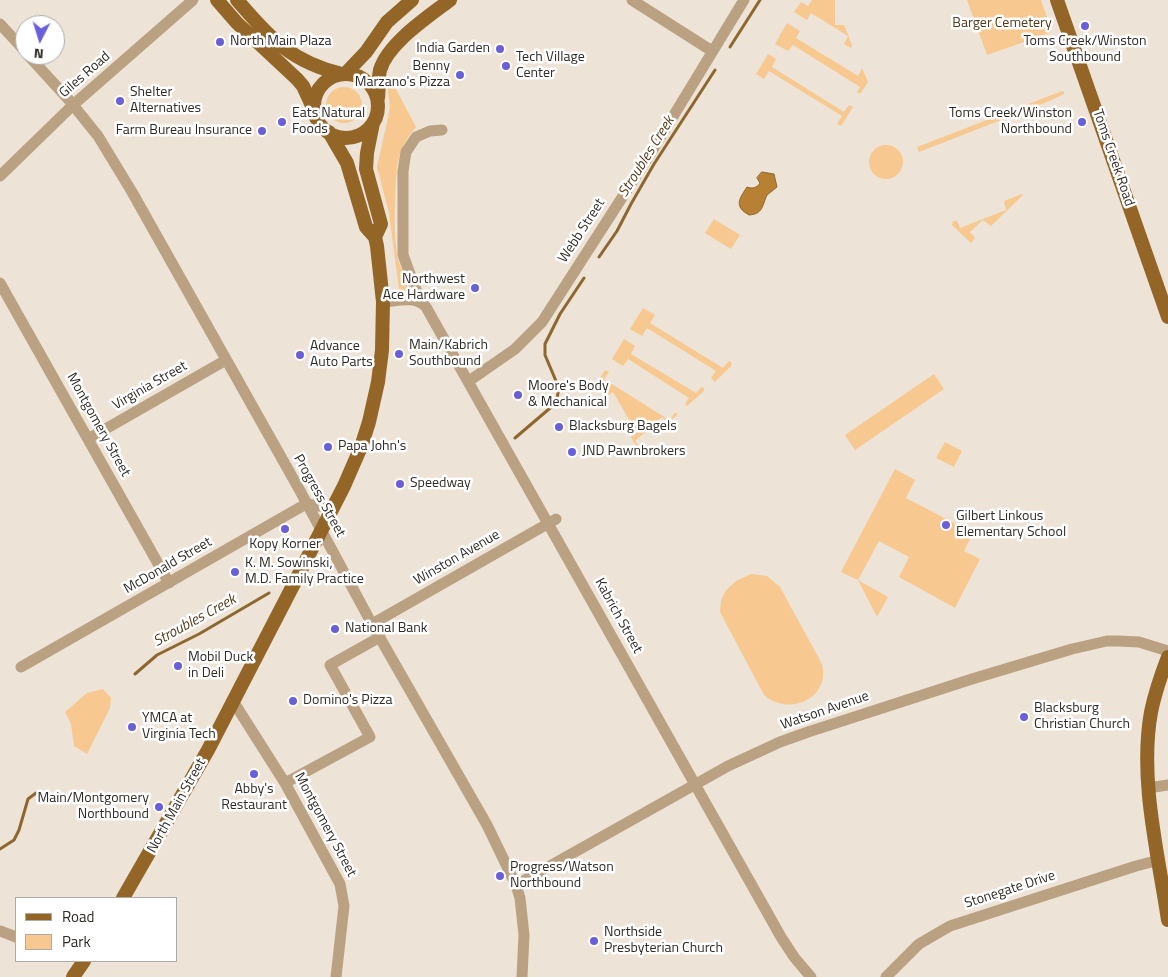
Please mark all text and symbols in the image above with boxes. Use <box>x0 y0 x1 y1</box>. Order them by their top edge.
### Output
north arrow <box>15 15 65 65</box>
park label: Barger Cemetery <box>952 16 1052 32</box>
marker: Toms Creek/Winston Southbound <box>1079 20 1091 32</box>
place label: North Main Plaza <box>230 34 332 50</box>
place label: Toms Creek/Winston Southbound <box>1024 34 1146 66</box>
marker: North Main Plaza <box>214 36 226 48</box>
place label: India Garden <box>416 41 490 57</box>
marker: India Garden <box>494 43 506 55</box>
text: N <box>33 44 44 65</box>
street label: Giles Road <box>56 48 114 102</box>
place label: Tech Village Center <box>516 50 585 82</box>
place label: Benny Marzano's Pizza <box>355 59 450 92</box>
marker: Tech Village Center <box>500 60 512 72</box>
marker: Benny Marzano's Pizza <box>454 69 466 81</box>
place label: Shelter Alternatives <box>130 85 201 118</box>
marker: Shelter Alternatives <box>114 95 126 107</box>
place label: Eats Natural Foods <box>292 106 365 138</box>
place label: Toms Creek/Winston Northbound <box>949 106 1072 138</box>
street label: Toms Creek Road <box>1089 107 1137 209</box>
water label: Stroubles Creek <box>615 113 679 201</box>
marker: Eats Natural Foods <box>276 116 288 128</box>
marker: Toms Creek/Winston Northbound <box>1076 116 1088 128</box>
place label: Farm Bureau Insurance <box>116 123 252 139</box>
marker: Farm Bureau Insurance <box>256 125 268 137</box>
street label: Webb Street <box>555 196 609 266</box>
place label: Northwest Ace Hardware <box>383 272 465 304</box>
marker: Northwest Ace Hardware <box>469 282 481 294</box>
place label: Main/Kabrich Southbound <box>409 338 488 371</box>
place label: Advance Auto Parts <box>310 339 373 372</box>
marker: Main/Kabrich Southbound <box>393 348 405 360</box>
marker: Advance Auto Parts <box>294 349 306 361</box>
street label: Virginia Street <box>110 358 190 414</box>
street label: Montgomery Street <box>63 370 133 480</box>
place label: Moore's Body & Mechanical <box>528 379 609 412</box>
marker: Moore's Body & Mechanical <box>512 389 524 401</box>
place label: Blacksburg Bagels <box>569 419 677 435</box>
marker: Blacksburg Bagels <box>553 421 565 433</box>
place label: Papa John's <box>338 439 406 455</box>
marker: Papa John's <box>322 441 334 453</box>
place label: JND Pawnbrokers <box>582 444 685 460</box>
marker: JND Pawnbrokers <box>566 446 578 458</box>
street label: Progress Street <box>289 452 349 540</box>
place label: Speedway <box>410 476 471 492</box>
marker: Speedway <box>394 478 406 490</box>
place label: Gilbert Linkous Elementary School <box>956 509 1066 542</box>
marker: Gilbert Linkous Elementary School <box>940 519 952 531</box>
marker: Kopy Korner <box>279 523 291 535</box>
street label: Winston Avenue <box>411 527 503 589</box>
street label: McDonald Street <box>121 534 215 598</box>
place label: Kopy Korner <box>249 537 321 553</box>
place label: K. M. Sowinski, M.D. Family Practice <box>245 556 364 588</box>
marker: K. M. Sowinski, M.D. Family Practice <box>229 566 241 578</box>
street label: Kabrich Street <box>591 576 645 656</box>
water label: Stroubles Creek <box>151 591 239 651</box>
place label: National Bank <box>345 621 428 637</box>
marker: National Bank <box>329 623 341 635</box>
place label: Mobil Duck in Deli <box>188 650 253 682</box>
marker: Mobil Duck in Deli <box>172 660 184 672</box>
street label: Watson Avenue <box>779 688 871 734</box>
place label: Domino's Pizza <box>303 693 392 709</box>
marker: Domino's Pizza <box>287 695 299 707</box>
place label: Blacksburg Christian Church <box>1034 701 1130 734</box>
place label: YMCA at Virginia Tech <box>142 711 216 744</box>
marker: Blacksburg Christian Church <box>1018 711 1030 723</box>
marker: YMCA at Virginia Tech <box>126 721 138 733</box>
street label: North Main Street <box>144 756 210 856</box>
marker: Abby's Restaurant <box>248 768 260 780</box>
street label: Montgomery Street <box>290 770 360 880</box>
place label: Abby's Restaurant <box>221 782 287 814</box>
place label: Main/Montgomery Northbound <box>37 791 149 824</box>
marker: Main/Montgomery Northbound <box>153 801 165 813</box>
place label: Progress/Watson Northbound <box>510 860 614 892</box>
street label: Stonegate Drive <box>963 867 1057 913</box>
marker: Progress/Watson Northbound <box>494 870 506 882</box>
legend <box>15 897 178 962</box>
text: Road <box>62 905 94 928</box>
place label: Northside Presbyterian Church <box>604 925 723 958</box>
text: Park <box>62 930 91 953</box>
marker: Northside Presbyterian Church <box>588 935 600 947</box>

